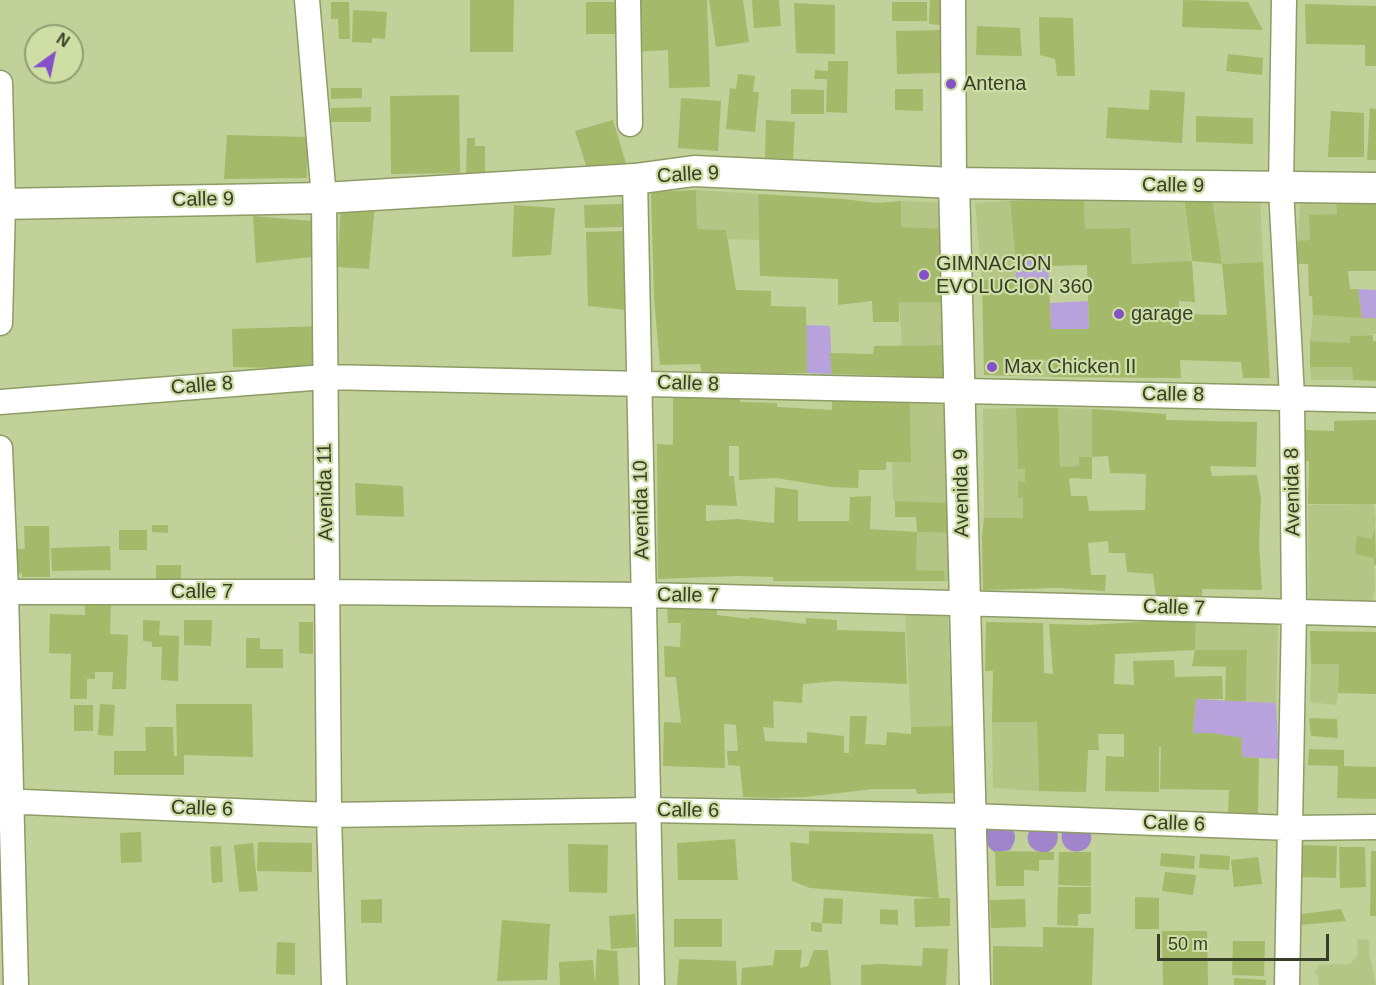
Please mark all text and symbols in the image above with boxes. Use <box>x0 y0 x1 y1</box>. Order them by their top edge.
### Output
north arrow <box>24 24 84 84</box>
text: N <box>54 30 72 50</box>
place label: Antena <box>963 72 1026 96</box>
marker: Antena <box>944 77 958 91</box>
street label: Calle 9 <box>656 161 720 189</box>
street label: Calle 9 <box>1142 173 1204 199</box>
street label: Calle 9 <box>172 187 234 213</box>
place label: GIMNACION EVOLUCION 360 <box>936 252 1093 299</box>
marker: GIMNACION EVOLUCION 360 <box>917 268 931 282</box>
place label: garage <box>1131 302 1193 326</box>
marker: garage <box>1112 307 1126 321</box>
place label: Max Chicken II <box>1004 355 1136 379</box>
marker: Max Chicken II <box>985 360 999 374</box>
street label: Calle 8 <box>656 371 720 397</box>
street label: Calle 8 <box>170 372 234 400</box>
street label: Calle 8 <box>1142 382 1204 408</box>
street label: Avenida 11 <box>313 443 339 541</box>
street label: Avenida 8 <box>1280 448 1306 536</box>
street label: Avenida 9 <box>949 449 975 537</box>
street label: Avenida 10 <box>629 460 655 560</box>
street label: Calle 7 <box>171 580 233 604</box>
street label: Calle 7 <box>657 583 719 609</box>
street label: Calle 7 <box>1142 595 1206 621</box>
street label: Calle 6 <box>170 796 234 822</box>
street label: Calle 6 <box>657 798 719 824</box>
street label: Calle 6 <box>1142 811 1206 837</box>
scale bar <box>1160 922 1332 960</box>
text: 50 m <box>1168 934 1208 954</box>

